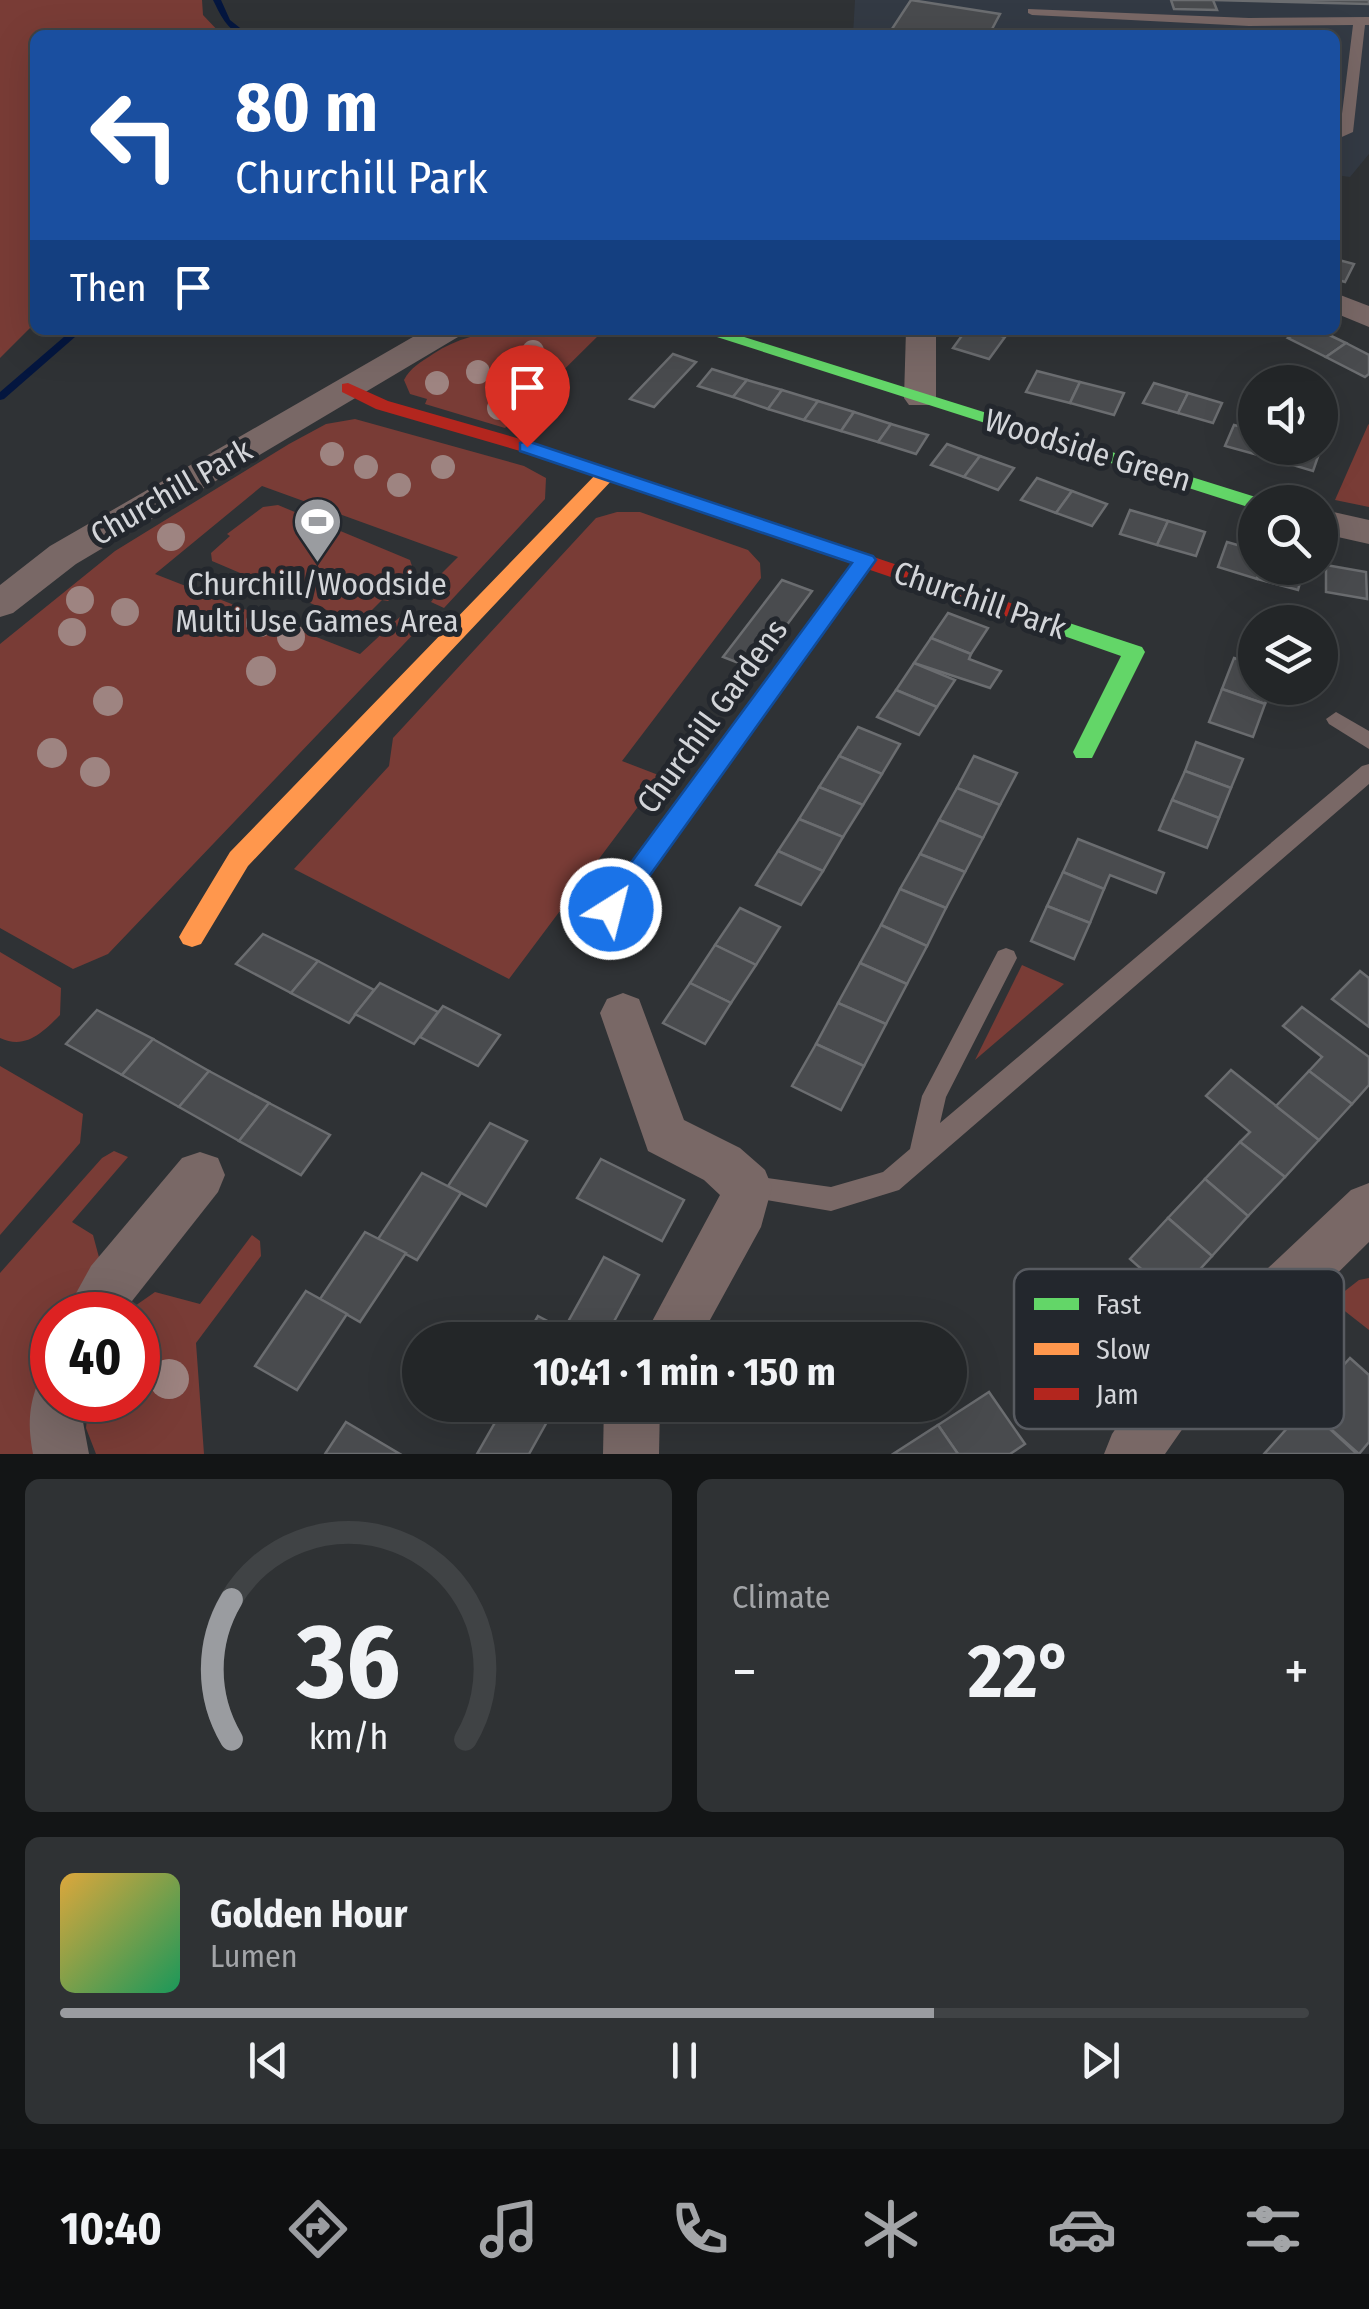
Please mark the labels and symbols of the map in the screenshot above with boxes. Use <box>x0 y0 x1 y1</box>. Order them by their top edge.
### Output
pin <box>485 345 570 448</box>
street label: Woodside Green <box>980 401 1196 499</box>
street label: Churchill Park <box>84 431 258 553</box>
sports icon: Churchill/Woodside Multi Use Games Area <box>291 496 343 564</box>
street label: Churchill Park <box>889 553 1071 647</box>
place label: Churchill/Woodside Multi Use Games Area <box>175 565 459 640</box>
street label: Churchill Gardens <box>629 612 795 820</box>
position arrow <box>559 857 663 961</box>
legend <box>1014 1269 1344 1429</box>
text: Fast <box>1096 1288 1142 1321</box>
speed limit sign: 40 <box>30 1292 160 1422</box>
text: Slow <box>1096 1333 1150 1366</box>
text: Jam <box>1096 1378 1139 1411</box>

